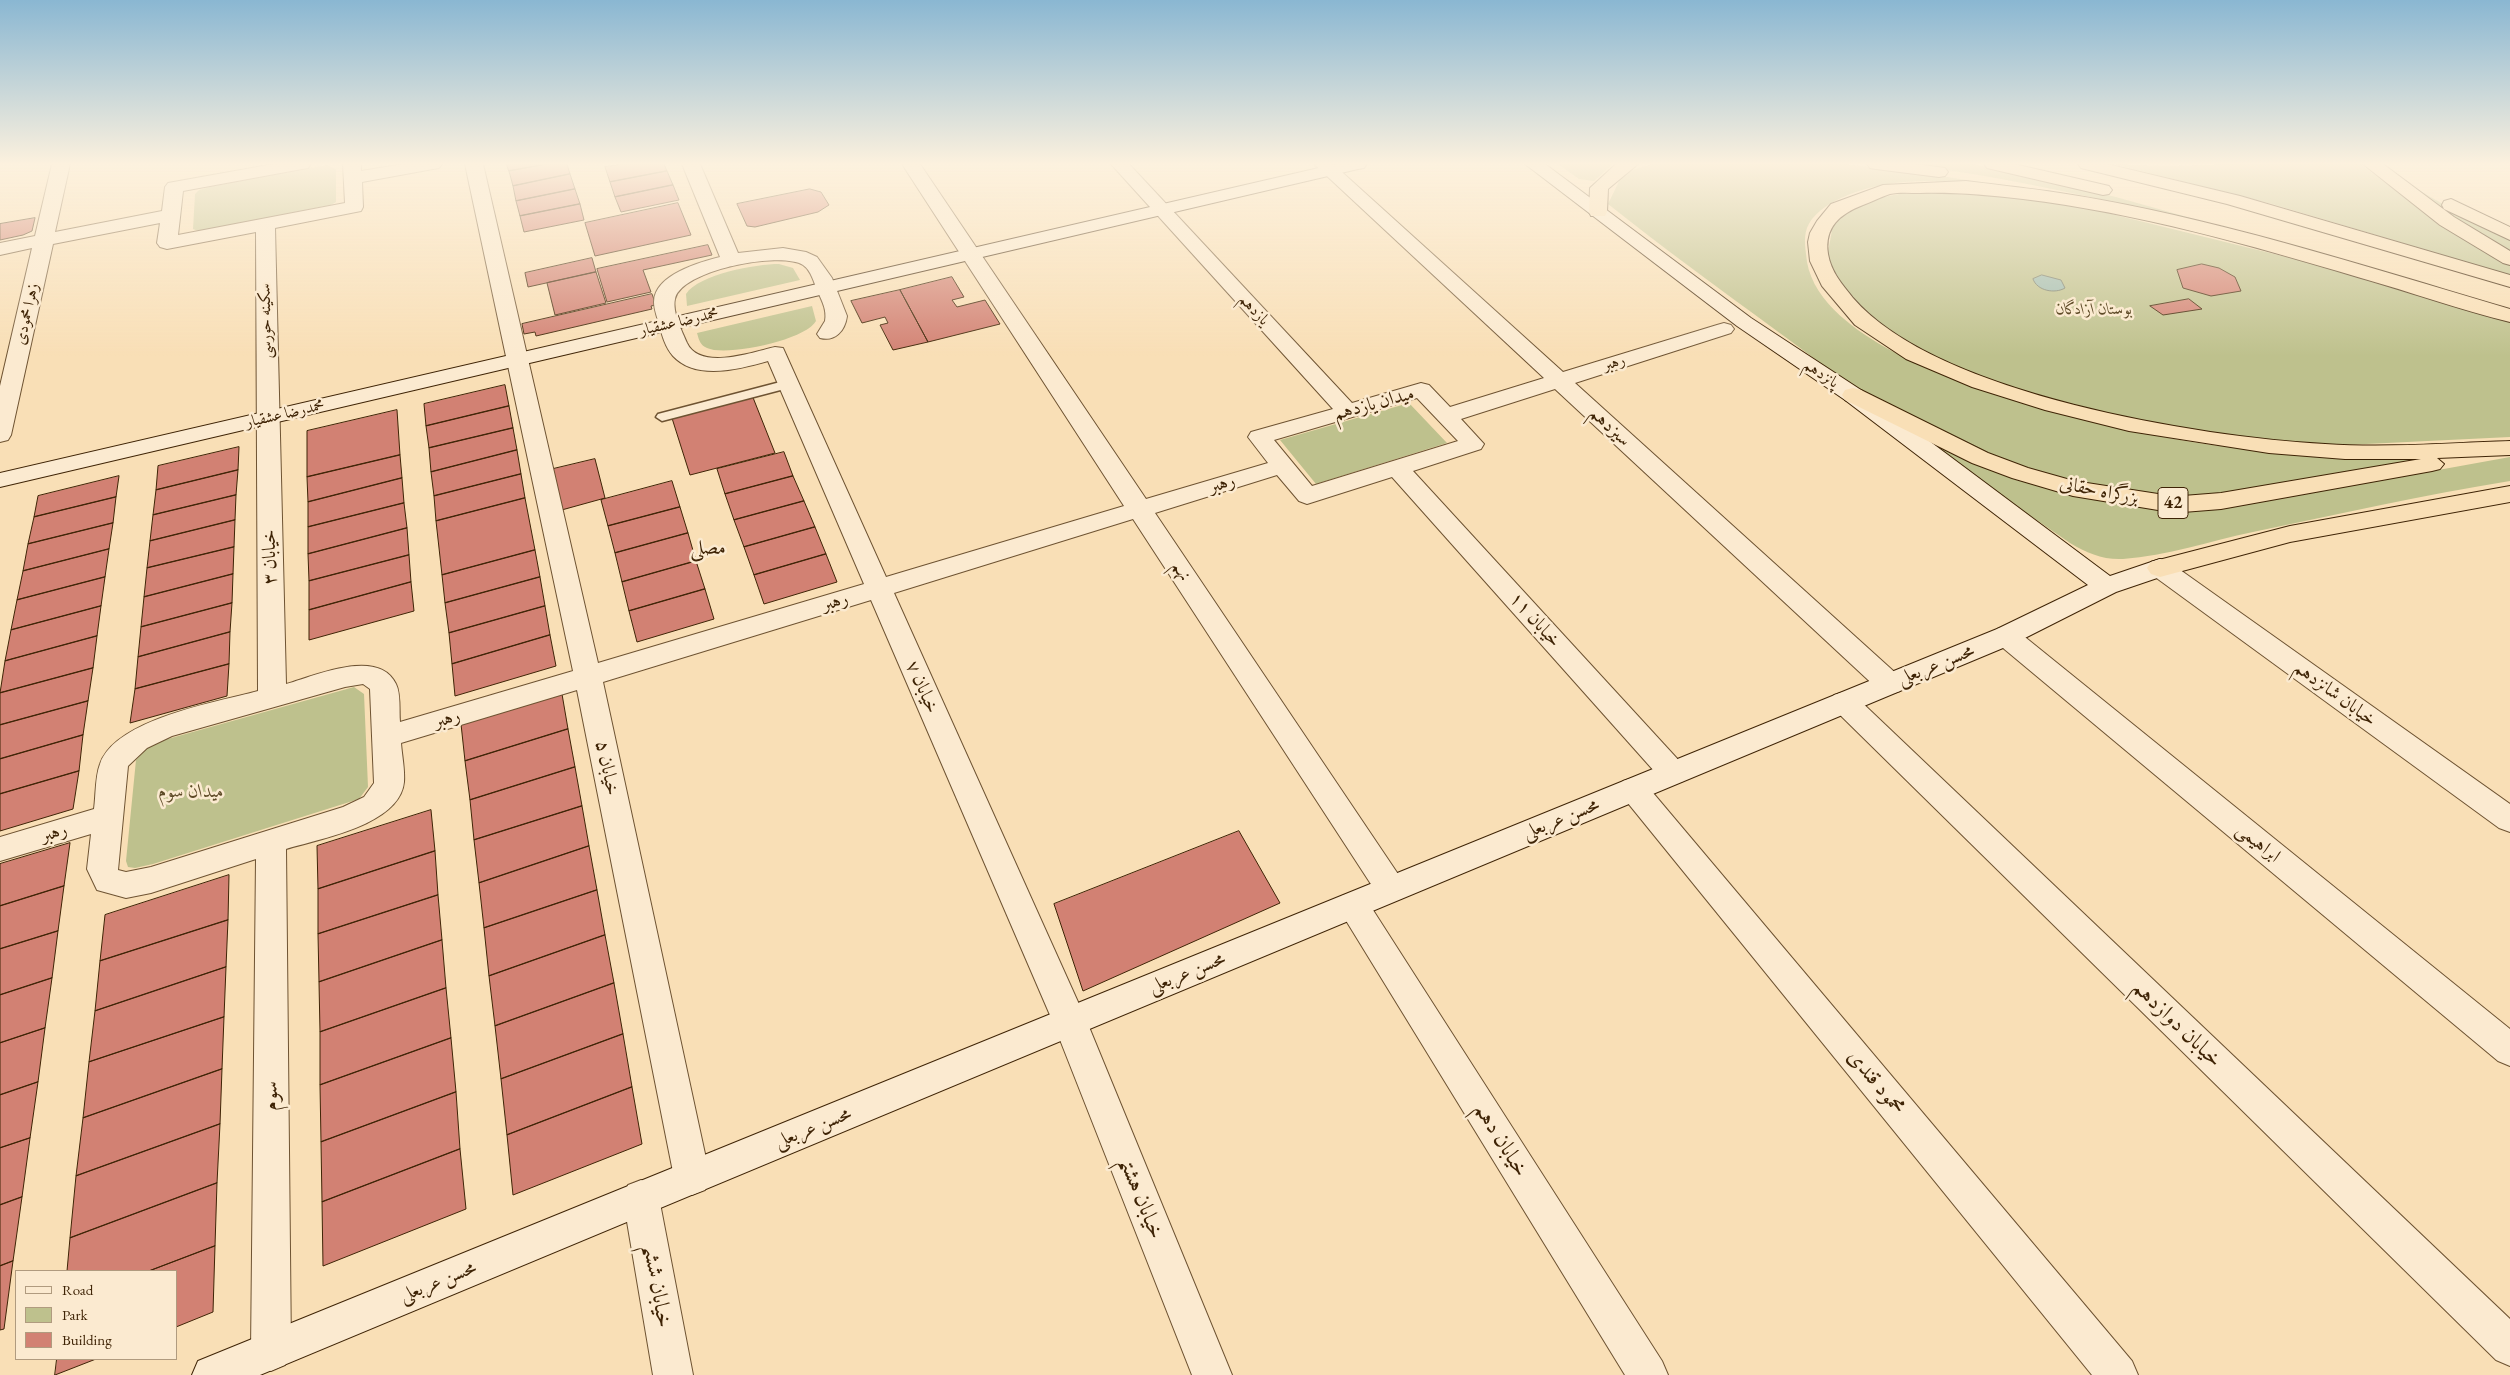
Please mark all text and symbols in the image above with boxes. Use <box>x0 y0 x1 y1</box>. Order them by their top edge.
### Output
street label: زهرا محمودی <box>11 281 43 347</box>
street label: سکینه حورسی <box>256 283 276 359</box>
street label: یازدهم <box>1235 290 1273 330</box>
park label: بوستان آزادگان <box>2056 300 2132 320</box>
street label: محمدرضا عشقیار <box>638 304 720 340</box>
street label: رهبر <box>1600 350 1628 376</box>
street label: پانزدهم <box>1800 355 1842 393</box>
street label: میدان یازدهم <box>1331 382 1417 426</box>
street label: محمدرضا عشقیار <box>244 396 326 432</box>
street label: سیزدهم <box>1585 402 1635 452</box>
street label: رهبر <box>1206 469 1238 499</box>
street label: بزرگراه حقانی <box>2058 472 2140 510</box>
road number: 42 <box>2158 488 2188 518</box>
street label: خیابان ۳ <box>258 529 282 585</box>
district label: مصلی <box>690 537 726 561</box>
street label: نهم <box>1166 556 1196 586</box>
street label: رهبر <box>819 587 851 617</box>
street label: خیابان ۱۱ <box>1504 588 1566 652</box>
street label: محسن عربعلی <box>1894 639 1978 691</box>
street label: خیابان شانزدهم <box>2289 656 2381 732</box>
street label: خیابان ۷ <box>900 657 944 717</box>
street label: رهبر <box>431 704 463 734</box>
street label: خیابان ۵ <box>590 739 624 797</box>
park label: میدان سوم <box>158 781 224 803</box>
street label: محسن عربعلی <box>1519 793 1603 845</box>
street label: رهبر <box>38 818 70 848</box>
street label: ابراهیمی <box>2231 818 2285 868</box>
street label: محسن عربعلی <box>1145 947 1229 999</box>
street label: خیابان دوازدهم <box>2127 975 2227 1073</box>
street label: محمود قندی <box>1841 1044 1911 1120</box>
street label: سوم <box>258 1081 284 1111</box>
street label: خیابان دهم <box>1468 1098 1534 1182</box>
street label: محسن عربعلی <box>771 1102 855 1154</box>
street label: خیابان هشتم <box>1113 1153 1169 1243</box>
street label: خیابان ششم <box>637 1242 677 1330</box>
street label: محسن عربعلی <box>396 1256 480 1308</box>
legend <box>15 1270 178 1360</box>
text: Road <box>62 1280 93 1299</box>
text: Park <box>62 1305 88 1324</box>
text: Building <box>62 1330 112 1349</box>

